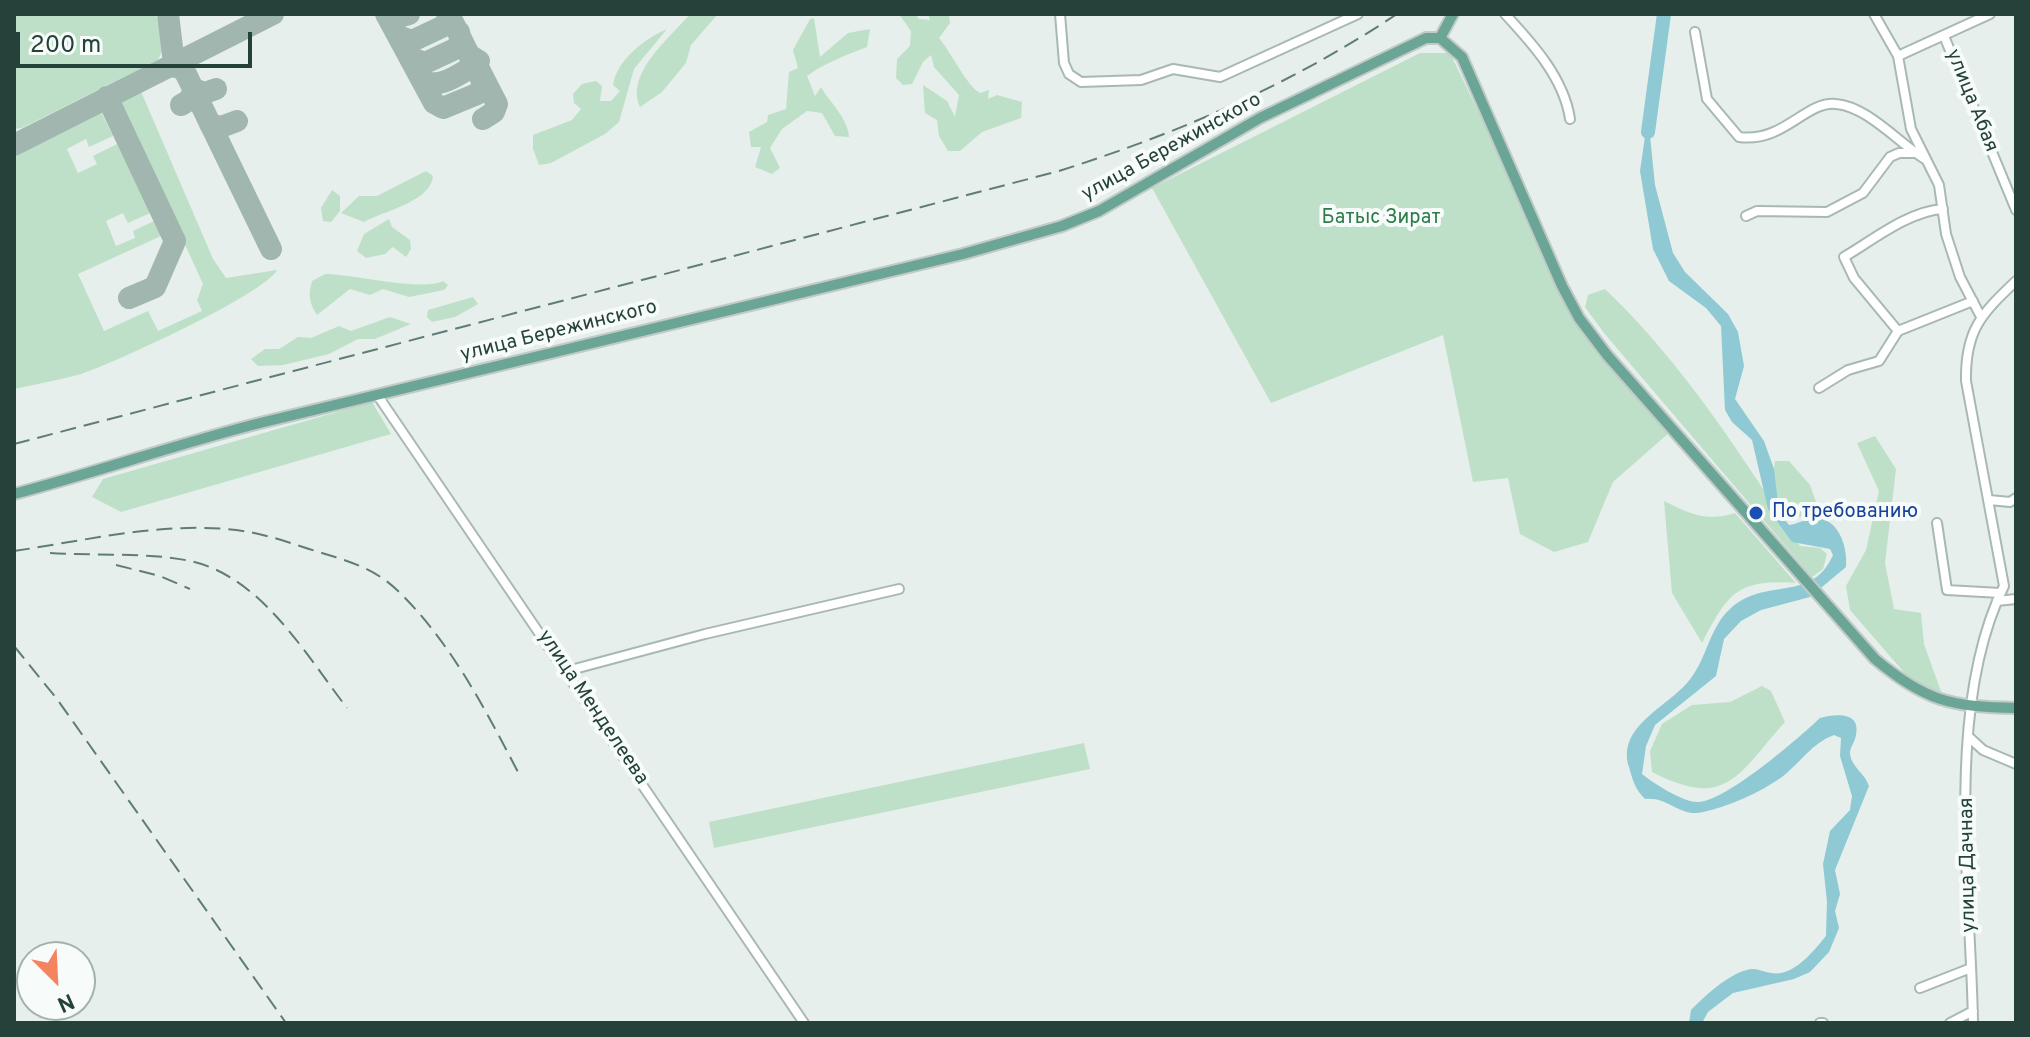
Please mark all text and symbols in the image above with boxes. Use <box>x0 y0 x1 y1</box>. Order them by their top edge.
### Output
scale bar <box>20 16 256 66</box>
text: 200 m <box>30 31 101 61</box>
street label: улица Абая <box>1940 46 2002 156</box>
street label: улица Бережинского <box>1078 89 1266 207</box>
park label: Батыс Зират <box>1322 207 1440 231</box>
street label: улица Бережинского <box>458 296 660 368</box>
place label: По требованию <box>1772 501 1918 525</box>
marker: По требованию <box>1747 504 1765 522</box>
street label: улица Менделеева <box>531 626 653 790</box>
street label: улица Дачная <box>1956 797 1982 933</box>
north arrow <box>16 941 96 1021</box>
text: N <box>52 986 78 1017</box>

